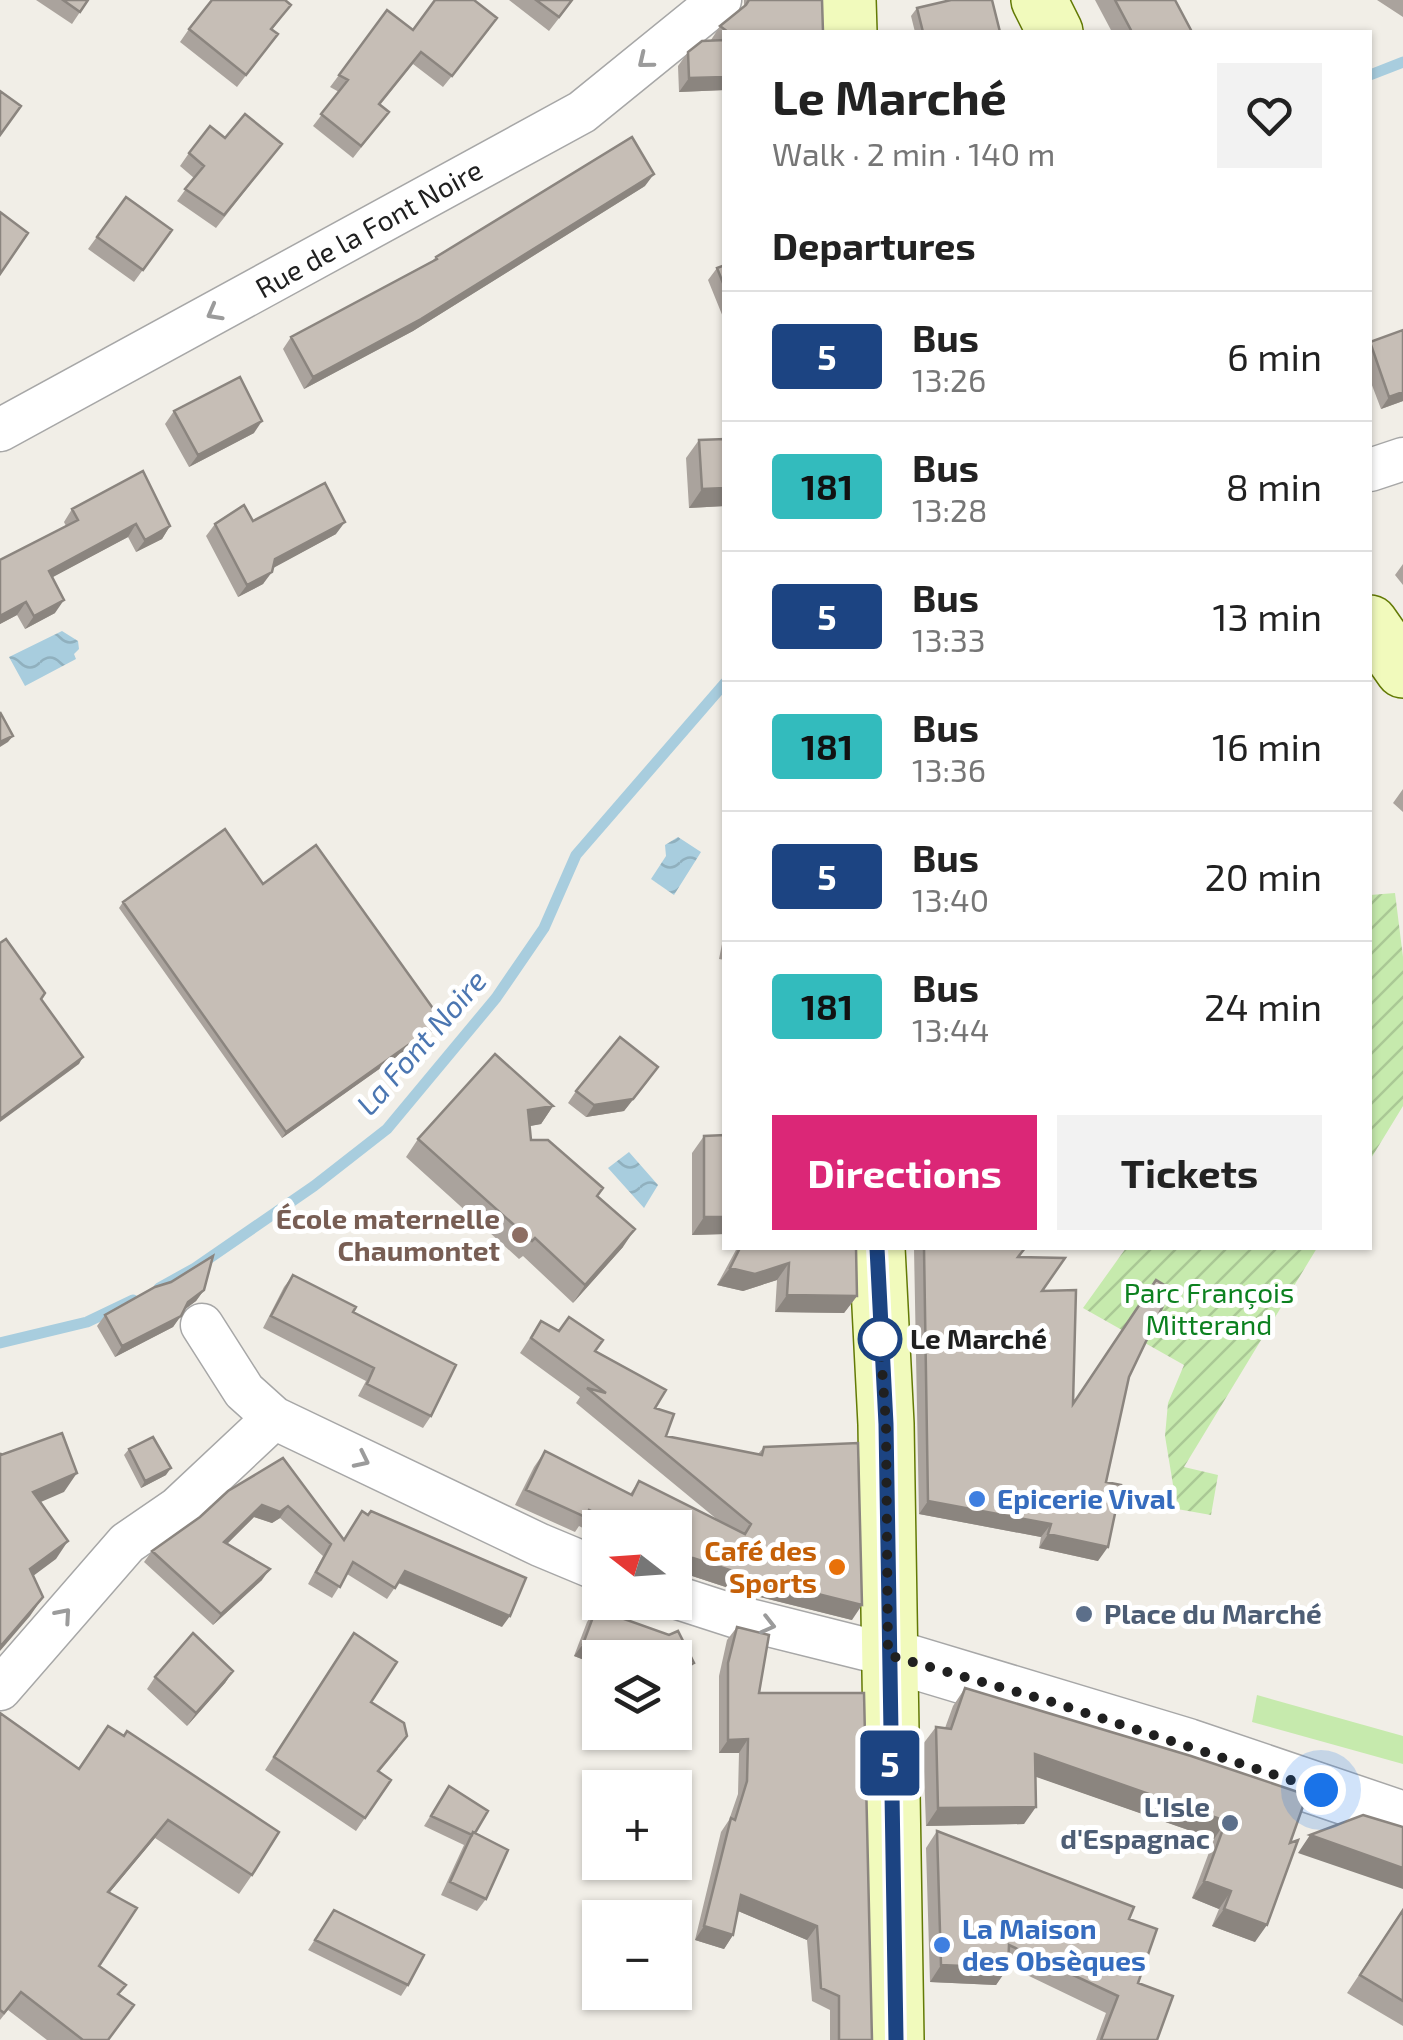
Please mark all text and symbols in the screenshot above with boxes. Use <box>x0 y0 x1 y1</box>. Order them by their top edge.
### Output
one-way arrow <box>638 50 656 68</box>
button: heart <box>1217 63 1322 168</box>
text: Le Marché <box>772 67 1007 125</box>
text: Walk · 2 min · 140 m <box>772 134 1055 172</box>
street label: Rue de la Font Noire <box>249 152 488 305</box>
text: Departures <box>772 222 976 268</box>
one-way arrow <box>207 301 225 321</box>
text: Bus <box>912 314 979 360</box>
text: 6 min <box>1227 333 1322 379</box>
text: 5 <box>817 335 837 377</box>
text: 13:26 <box>912 360 986 398</box>
text: Bus <box>912 444 979 490</box>
text: 8 min <box>1226 463 1322 509</box>
text: 181 <box>801 465 853 507</box>
text: 13:28 <box>912 490 988 528</box>
text: Bus <box>912 574 979 620</box>
text: 13 min <box>1212 593 1322 639</box>
text: 5 <box>817 595 837 637</box>
text: 13:33 <box>912 620 986 658</box>
text: Bus <box>912 704 979 750</box>
text: 16 min <box>1212 723 1322 769</box>
text: 181 <box>801 725 853 767</box>
text: 13:36 <box>912 750 986 788</box>
text: Bus <box>912 834 979 880</box>
text: 20 min <box>1204 853 1322 899</box>
text: 5 <box>817 855 837 897</box>
text: 13:40 <box>912 880 989 918</box>
water label: La Font Noire <box>348 962 493 1122</box>
text: Bus <box>912 964 979 1010</box>
text: 24 min <box>1204 983 1322 1029</box>
text: 181 <box>801 985 853 1027</box>
text: 13:44 <box>912 1010 989 1048</box>
button: Directions <box>772 1115 1037 1230</box>
button: Tickets <box>1057 1115 1322 1230</box>
place label: École maternelle Chaumontet <box>276 1201 500 1267</box>
marker: École maternelle Chaumontet <box>509 1224 531 1246</box>
park label: Parc François Mitterand <box>1124 1275 1294 1341</box>
marker: Le Marché <box>859 1318 901 1360</box>
place label: Le Marché <box>910 1321 1047 1355</box>
one-way arrow <box>352 1448 370 1468</box>
place label: Epicerie Vival <box>997 1481 1176 1515</box>
marker: Epicerie Vival <box>966 1488 988 1510</box>
north arrow <box>582 1510 692 1620</box>
map controls <box>582 1510 692 2010</box>
place label: Café des Sports <box>704 1533 817 1599</box>
marker: Café des Sports <box>826 1556 848 1578</box>
place label: Place du Marché <box>1104 1596 1322 1630</box>
marker: Place du Marché <box>1073 1603 1095 1625</box>
one-way arrow <box>52 1609 70 1627</box>
one-way arrow <box>759 1613 776 1634</box>
button: layers <box>582 1640 692 1750</box>
line badge: 5 <box>858 1730 922 1796</box>
text: 5 <box>880 1742 900 1784</box>
your location <box>1296 1765 1346 1815</box>
button: + <box>582 1770 692 1880</box>
place label: L'Isle d'Espagnac <box>1060 1789 1210 1855</box>
marker: L'Isle d'Espagnac <box>1219 1812 1241 1834</box>
button: − <box>582 1900 692 2010</box>
place label: La Maison des Obsèques <box>962 1911 1146 1977</box>
marker: La Maison des Obsèques <box>931 1934 953 1956</box>

